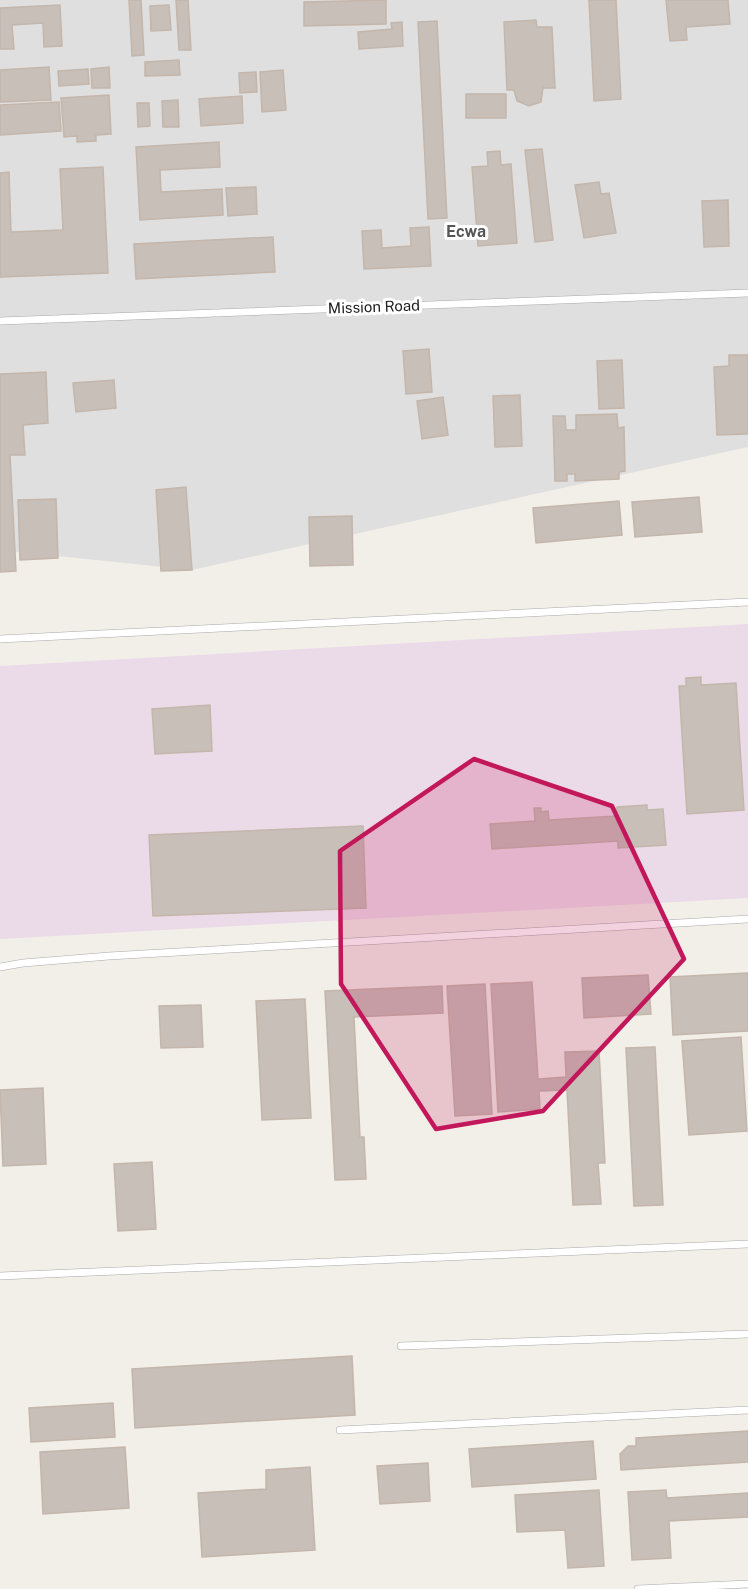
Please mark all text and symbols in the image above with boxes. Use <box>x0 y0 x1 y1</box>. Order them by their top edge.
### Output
district label: Ecwa <box>446 222 486 241</box>
street label: Mission Road <box>328 296 420 317</box>

